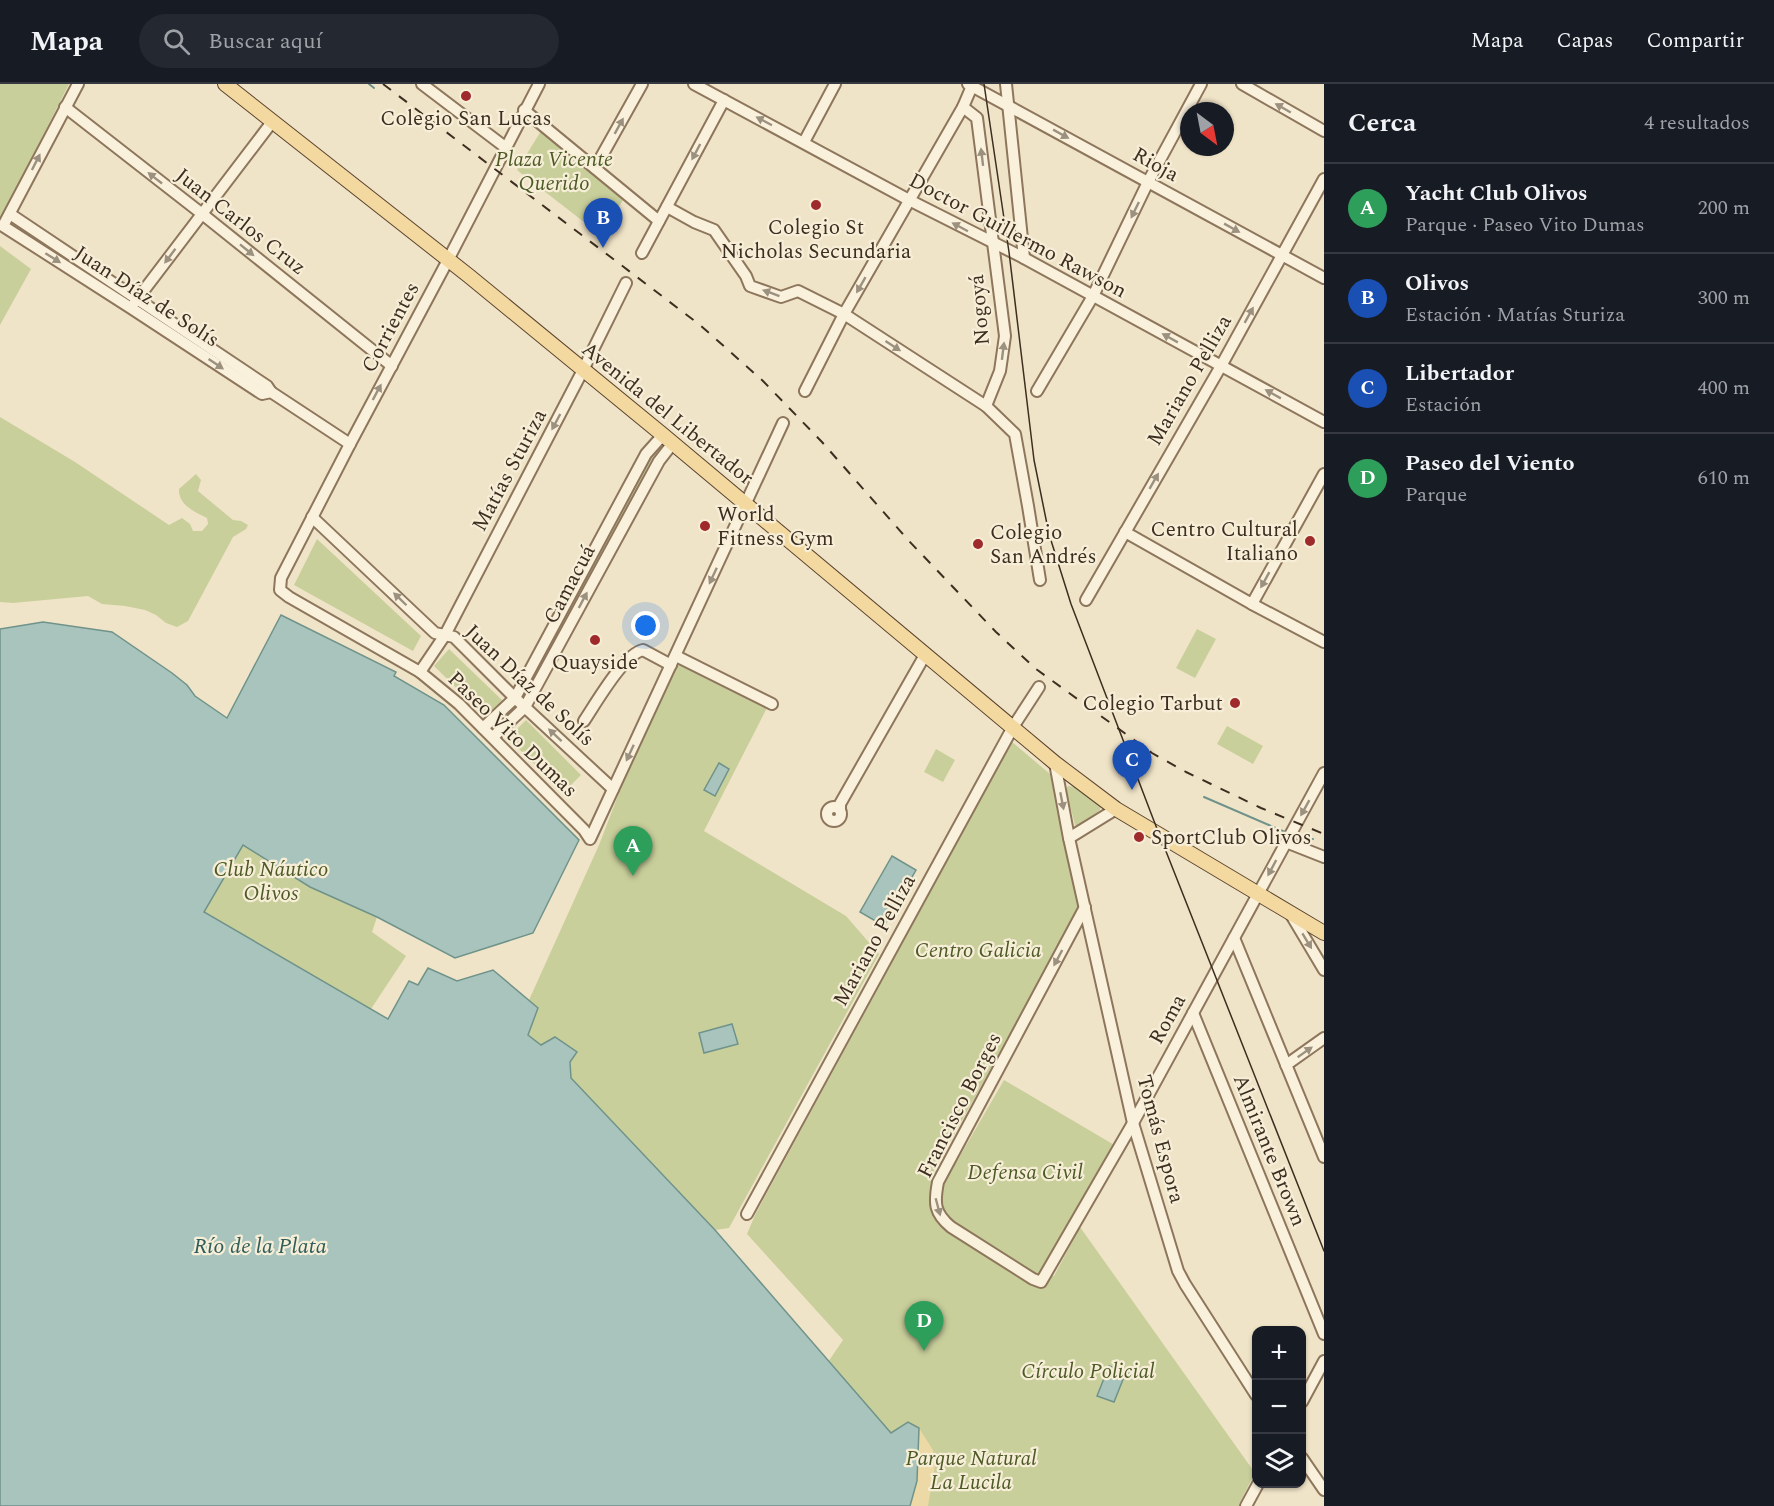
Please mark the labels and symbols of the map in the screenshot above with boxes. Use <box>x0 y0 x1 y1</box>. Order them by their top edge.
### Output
marker: Colegio San Lucas <box>459 89 473 103</box>
north arrow <box>1180 102 1234 156</box>
one-way arrow <box>1275 102 1291 113</box>
place label: Colegio San Lucas <box>380 103 552 135</box>
one-way arrow <box>755 116 772 126</box>
one-way arrow <box>614 117 624 134</box>
one-way arrow <box>1053 129 1070 139</box>
street label: Rioja <box>1126 139 1185 191</box>
one-way arrow <box>691 143 701 160</box>
park label: Plaza Vicente Querido <box>495 144 613 200</box>
one-way arrow <box>977 148 986 167</box>
one-way arrow <box>31 153 41 171</box>
street label: Juan Carlos Cruz <box>168 160 313 283</box>
street label: Doctor Guillermo Rawson <box>903 165 1132 307</box>
one-way arrow <box>147 171 163 184</box>
pin: B <box>584 198 622 248</box>
marker: Colegio St Nicholas Secundaria <box>809 198 823 212</box>
one-way arrow <box>1130 202 1139 219</box>
place label: Colegio St Nicholas Secundaria <box>721 212 912 268</box>
one-way arrow <box>952 222 969 232</box>
one-way arrow <box>1223 223 1240 233</box>
street label: Juan Díaz de Solís <box>67 238 225 356</box>
one-way arrow <box>239 243 254 256</box>
one-way arrow <box>164 248 176 263</box>
one-way arrow <box>45 252 61 263</box>
street label: Nogoyá <box>961 272 999 347</box>
street label: Corrientes <box>354 276 428 379</box>
one-way arrow <box>855 277 866 293</box>
one-way arrow <box>762 288 780 298</box>
one-way arrow <box>1244 306 1254 323</box>
street label: Mariano Pelliza <box>1139 308 1241 452</box>
one-way arrow <box>1161 333 1178 343</box>
street label: Avenida del Libertador <box>574 334 761 493</box>
one-way arrow <box>885 340 901 351</box>
one-way arrow <box>998 341 1008 360</box>
one-way arrow <box>208 358 224 369</box>
one-way arrow <box>372 383 382 400</box>
one-way arrow <box>1264 389 1281 399</box>
street label: Matías Sturiza <box>464 403 556 538</box>
one-way arrow <box>551 414 561 431</box>
one-way arrow <box>1149 472 1159 489</box>
place label: World Fitness Gym <box>717 499 834 555</box>
place label: Centro Cultural Italiano <box>1150 514 1298 570</box>
place label: Colegio San Andrés <box>990 517 1097 573</box>
marker: World Fitness Gym <box>698 519 712 533</box>
marker: Centro Cultural Italiano <box>1303 534 1317 548</box>
marker: Colegio San Andrés <box>971 537 985 551</box>
street label: Camacuá <box>536 538 605 630</box>
one-way arrow <box>708 568 717 585</box>
one-way arrow <box>1260 572 1270 589</box>
one-way arrow <box>578 592 588 609</box>
one-way arrow <box>394 593 408 607</box>
your location <box>631 611 660 640</box>
street label: Juan Díaz de Solís <box>457 617 602 755</box>
marker: Quayside <box>588 633 602 647</box>
place label: Quayside <box>552 647 638 679</box>
street label: Paseo Vito Dumas <box>440 664 585 805</box>
place label: Colegio Tarbut <box>1083 688 1223 720</box>
marker: Colegio Tarbut <box>1228 696 1242 710</box>
one-way arrow <box>548 729 563 742</box>
pin: C <box>1112 740 1152 790</box>
one-way arrow <box>626 744 635 761</box>
one-way arrow <box>1058 791 1067 810</box>
one-way arrow <box>1300 799 1310 816</box>
place label: SportClub Olivos <box>1151 822 1312 854</box>
pin: A <box>614 826 652 876</box>
marker: SportClub Olivos <box>1132 830 1146 844</box>
park label: Club Náutico Olivos <box>214 854 328 910</box>
one-way arrow <box>1267 860 1277 877</box>
street label: Mariano Pelliza <box>825 868 925 1012</box>
one-way arrow <box>1301 933 1312 949</box>
park label: Centro Galicia <box>915 935 1042 967</box>
one-way arrow <box>1053 950 1062 967</box>
street label: Roma <box>1141 988 1195 1051</box>
street label: Francisco Borges <box>909 1027 1010 1184</box>
one-way arrow <box>1297 1046 1312 1058</box>
street label: Almirante Brown <box>1224 1069 1314 1231</box>
street label: Tomás Espora <box>1128 1071 1193 1208</box>
park label: Defensa Civil <box>967 1157 1083 1189</box>
one-way arrow <box>933 1197 943 1216</box>
water label: Río de la Plata <box>193 1230 327 1263</box>
pin: D <box>904 1302 944 1351</box>
park label: Círculo Policial <box>1021 1356 1155 1388</box>
park label: Parque Natural La Lucila <box>905 1443 1037 1499</box>

